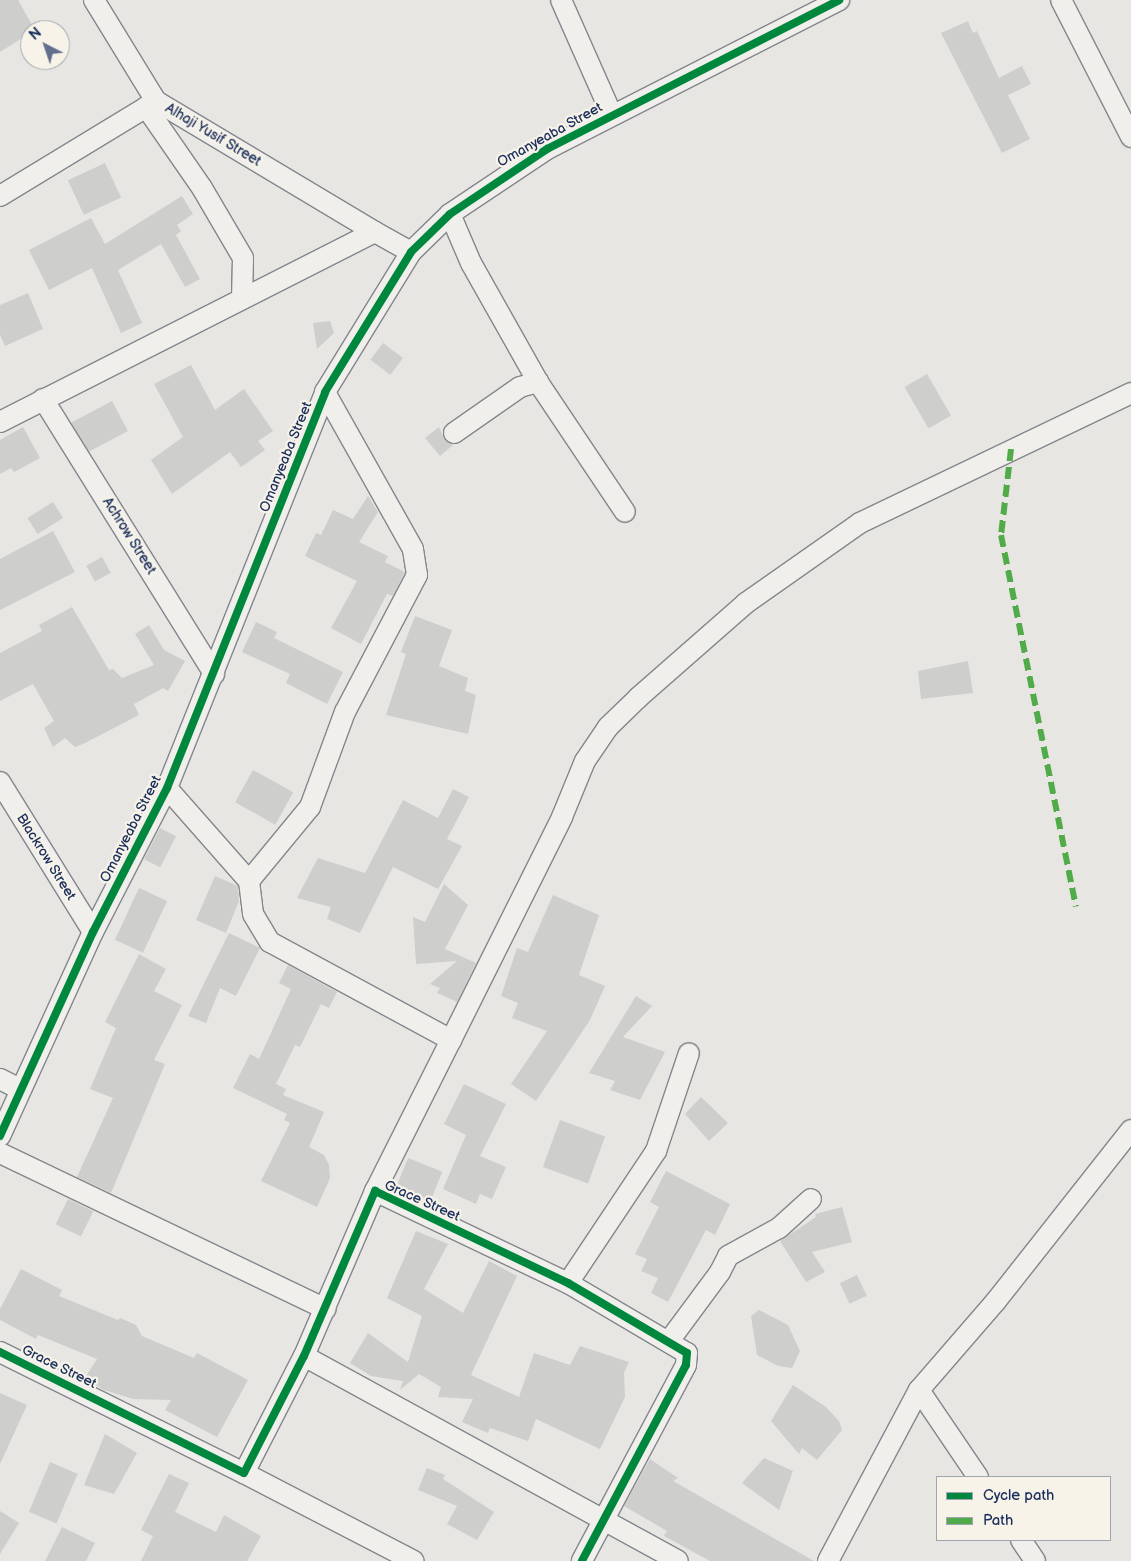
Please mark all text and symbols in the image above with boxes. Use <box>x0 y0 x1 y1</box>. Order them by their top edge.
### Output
north arrow <box>20 20 70 70</box>
text: N <box>26 24 45 44</box>
street label: Omanyeaba Street <box>494 99 606 171</box>
street label: Alhaji Yusif Street <box>162 100 264 170</box>
street label: Omanyeaba Street <box>256 399 316 515</box>
street label: Achrow Street <box>99 494 159 578</box>
street label: Omanyeaba Street <box>97 773 165 885</box>
street label: Blackrow Street <box>13 811 79 903</box>
street label: Grace Street <box>382 1177 462 1225</box>
street label: Grace Street <box>19 1342 99 1392</box>
legend <box>936 1476 1111 1541</box>
text: Cycle path <box>983 1486 1054 1505</box>
text: Path <box>983 1511 1013 1530</box>

